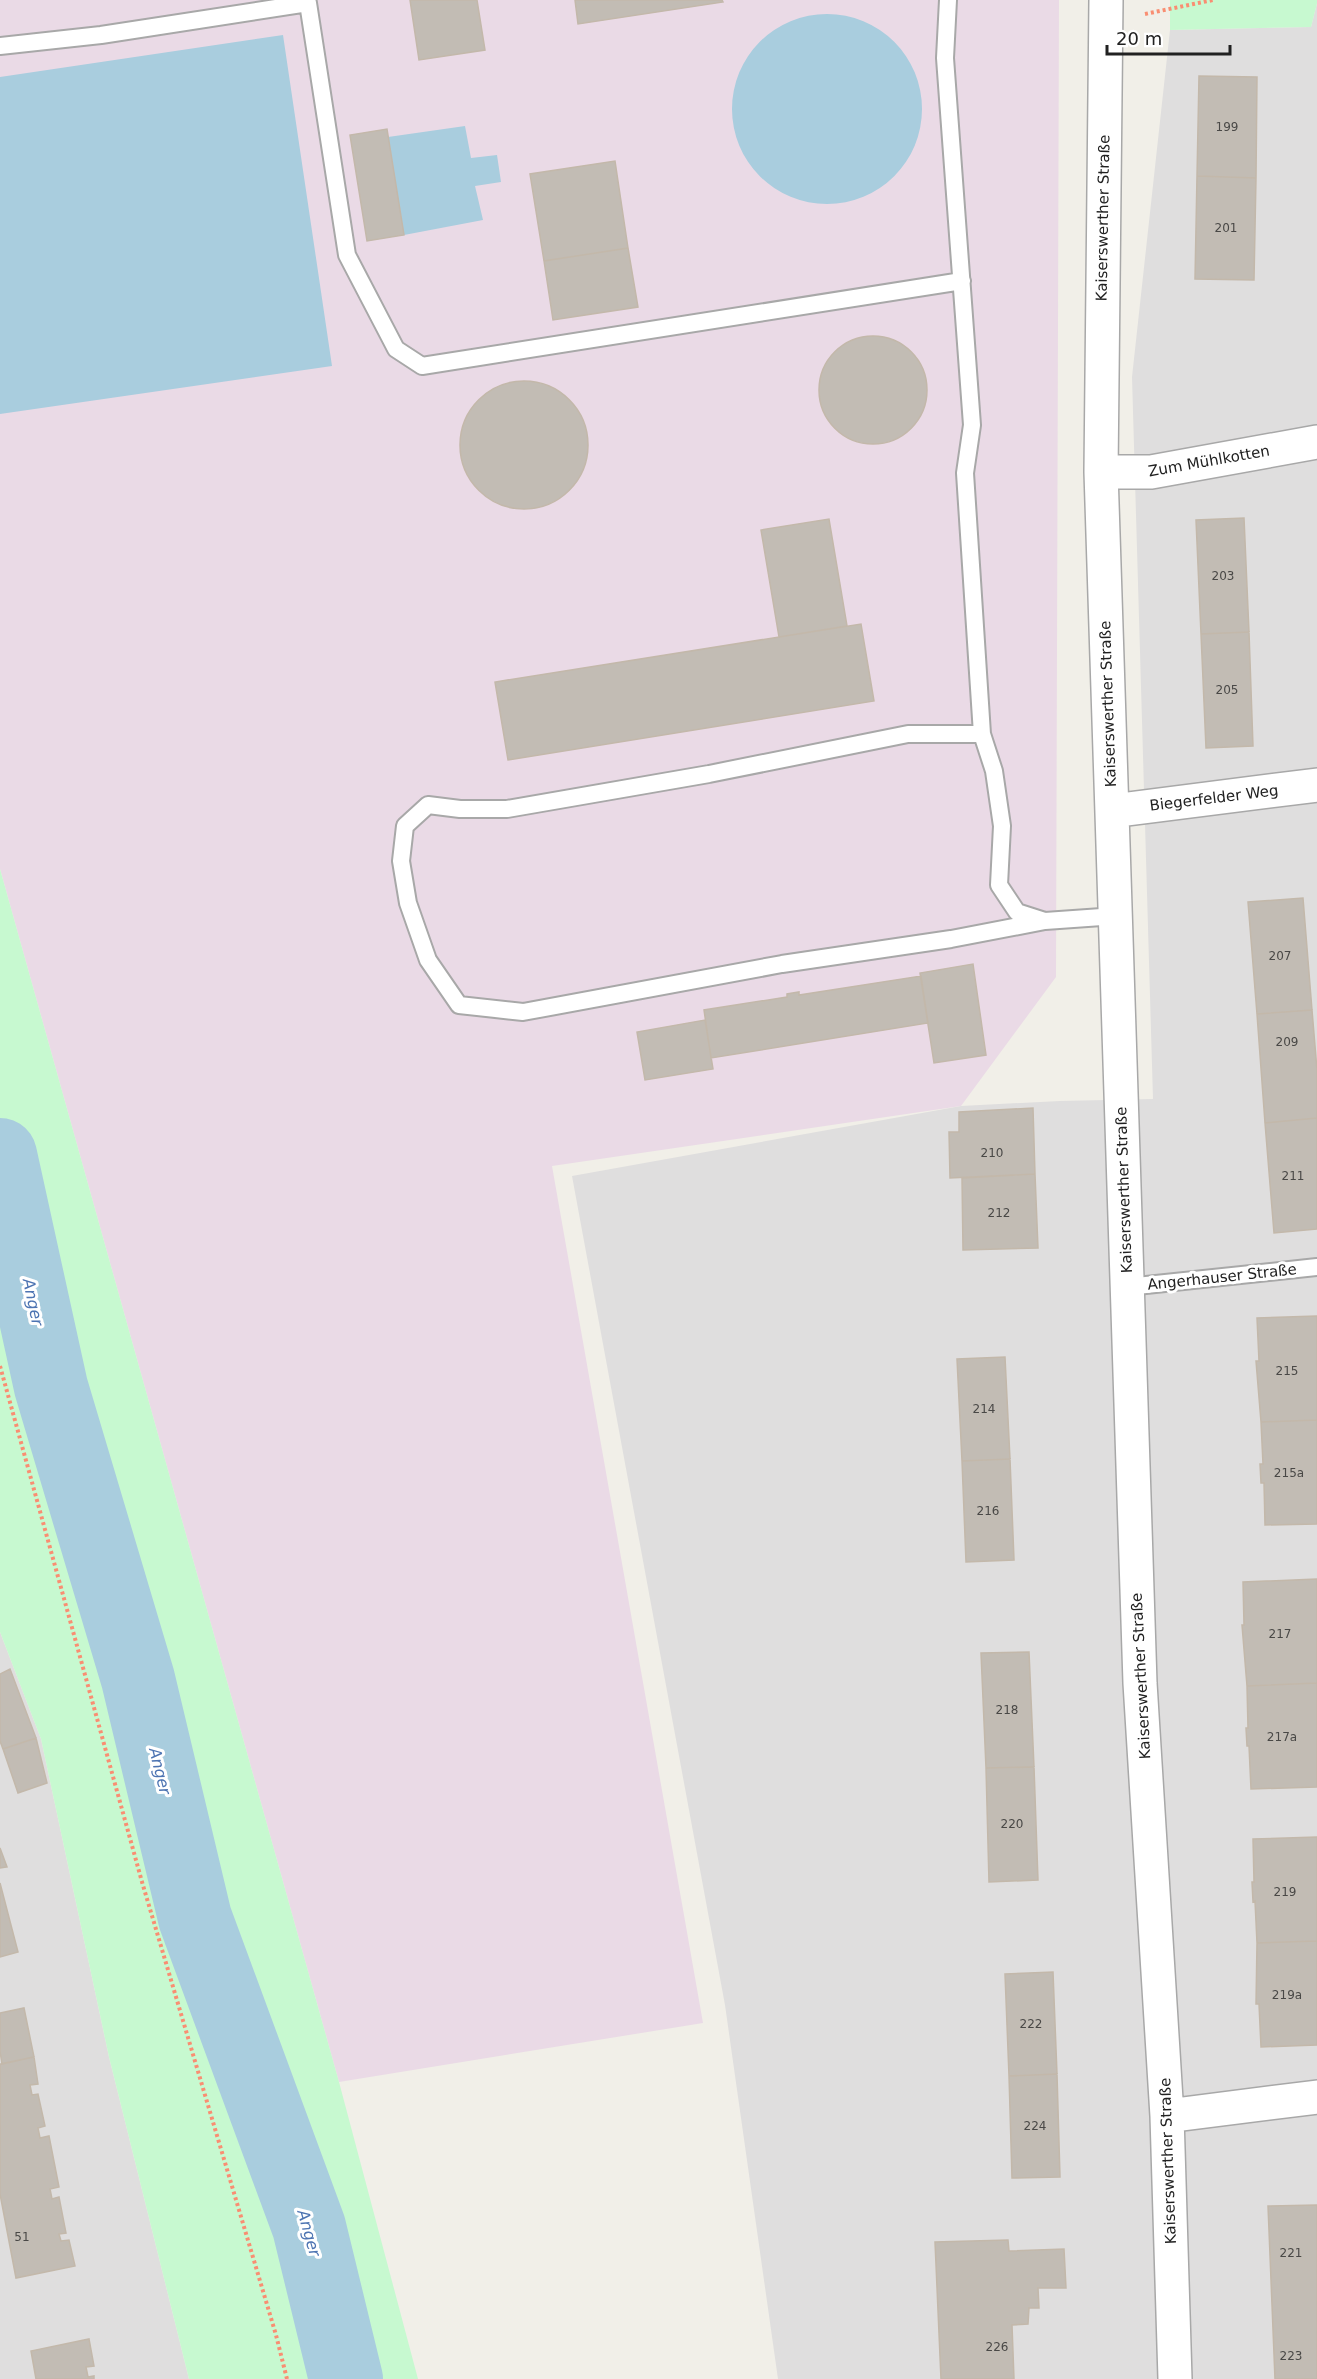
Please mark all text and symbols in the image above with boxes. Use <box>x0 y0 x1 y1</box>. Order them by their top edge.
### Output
scale bar <box>1107 18 1230 56</box>
text: 20 m <box>1116 28 1162 49</box>
house number: 199 <box>1216 120 1238 134</box>
street label: Kaiserswerther Straße <box>1093 135 1113 301</box>
house number: 201 <box>1215 221 1237 235</box>
street label: Zum Mühlkotten <box>1147 441 1271 481</box>
house number: 203 <box>1212 569 1234 583</box>
street label: Kaiserswerther Straße <box>1096 620 1120 788</box>
house number: 205 <box>1216 683 1238 697</box>
street label: Biegerfelder Weg <box>1149 781 1279 815</box>
house number: 207 <box>1269 949 1291 963</box>
house number: 209 <box>1276 1035 1298 1049</box>
street label: Kaiserswerther Straße <box>1112 1106 1136 1274</box>
house number: 210 <box>981 1146 1003 1160</box>
house number: 211 <box>1282 1169 1304 1183</box>
house number: 212 <box>988 1206 1010 1220</box>
street label: Angerhauser Straße <box>1146 1260 1298 1294</box>
water label: Anger <box>19 1276 48 1329</box>
house number: 215 <box>1276 1364 1298 1378</box>
house number: 214 <box>973 1402 995 1416</box>
house number: 215a <box>1274 1466 1304 1480</box>
house number: 216 <box>977 1504 999 1518</box>
street label: Kaiserswerther Straße <box>1128 1592 1154 1760</box>
house number: 217 <box>1269 1627 1291 1641</box>
house number: 218 <box>996 1703 1018 1717</box>
house number: 217a <box>1267 1730 1297 1744</box>
water label: Anger <box>145 1745 175 1798</box>
house number: 220 <box>1001 1817 1023 1831</box>
house number: 219 <box>1274 1885 1296 1899</box>
house number: 219a <box>1272 1988 1302 2002</box>
house number: 222 <box>1020 2017 1042 2031</box>
street label: Kaiserswerther Straße <box>1156 2077 1180 2245</box>
house number: 224 <box>1024 2119 1046 2133</box>
water label: Anger <box>293 2207 325 2260</box>
house number: 51 <box>14 2230 30 2244</box>
house number: 221 <box>1280 2246 1302 2260</box>
house number: 226 <box>986 2340 1008 2354</box>
house number: 223 <box>1280 2349 1302 2363</box>

